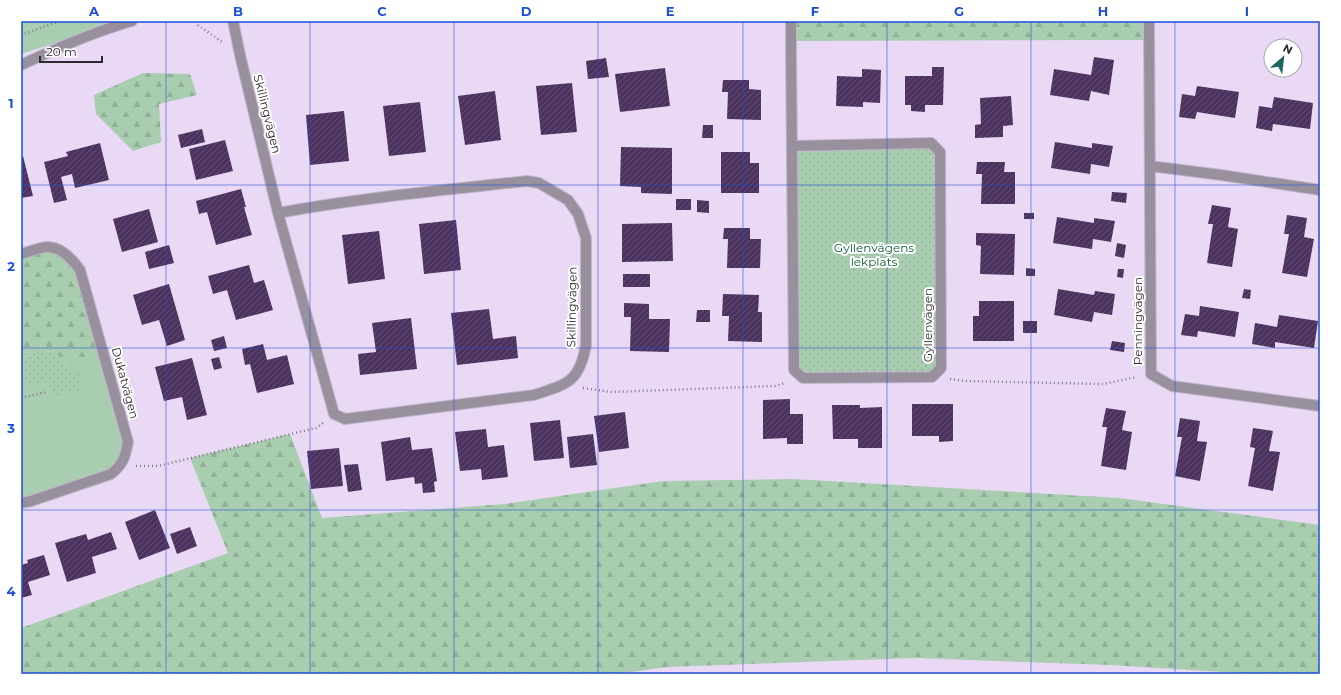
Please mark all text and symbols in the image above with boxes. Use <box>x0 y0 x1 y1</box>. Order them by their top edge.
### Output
text: A <box>88 3 100 19</box>
text: B <box>233 3 243 19</box>
text: C <box>377 3 387 19</box>
text: D <box>521 3 532 19</box>
text: E <box>666 3 675 19</box>
text: F <box>811 3 819 19</box>
text: G <box>954 3 964 19</box>
text: H <box>1098 3 1108 19</box>
text: I <box>1245 3 1249 19</box>
scale bar <box>40 38 102 64</box>
north arrow <box>1263 38 1303 78</box>
text: N <box>1280 41 1295 57</box>
text: 20 m <box>46 44 77 59</box>
street label: Skillingvägen <box>250 73 285 155</box>
text: 1 <box>8 95 14 111</box>
park label: Gyllenvägens lekplats <box>834 240 914 269</box>
text: 2 <box>7 258 15 274</box>
street label: Skillingvägen <box>563 266 580 347</box>
street label: Penningvägen <box>1130 277 1145 365</box>
street label: Gyllenvägen <box>920 288 935 362</box>
street label: Dukatvägen <box>109 345 142 420</box>
text: 3 <box>6 420 15 436</box>
text: 4 <box>7 583 16 599</box>

